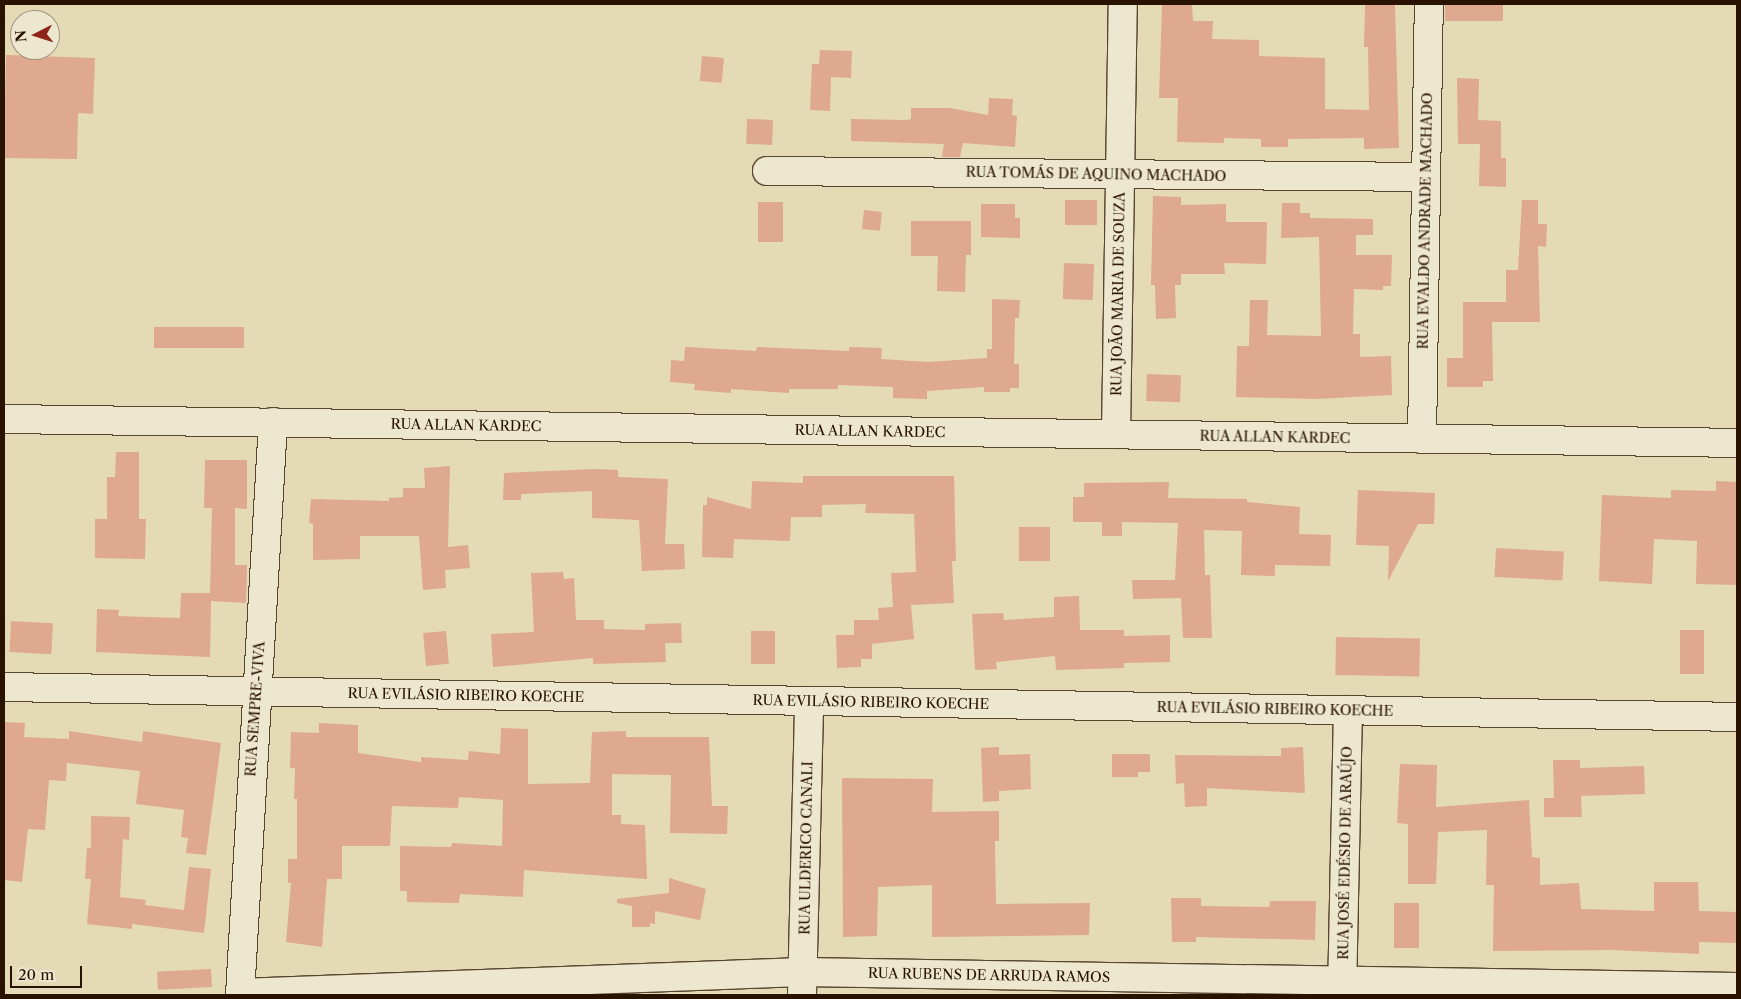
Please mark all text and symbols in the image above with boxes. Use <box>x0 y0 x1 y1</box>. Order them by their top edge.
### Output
north arrow <box>10 10 60 60</box>
text: N <box>12 29 31 43</box>
street label: RUA EVALDO ANDRADE MACHADO <box>1414 92 1436 350</box>
street label: RUA TOMÁS DE AQUINO MACHADO <box>965 163 1227 185</box>
street label: RUA JOÃO MARIA DE SOUZA <box>1108 191 1128 397</box>
street label: RUA ALLAN KARDEC <box>390 415 542 435</box>
street label: RUA ALLAN KARDEC <box>794 421 946 441</box>
street label: RUA ALLAN KARDEC <box>1199 427 1351 447</box>
street label: RUA SEMPRE-VIVA <box>242 640 268 778</box>
street label: RUA EVILÁSIO RIBEIRO KOECHE <box>347 685 585 705</box>
street label: RUA EVILÁSIO RIBEIRO KOECHE <box>752 692 990 712</box>
street label: RUA EVILÁSIO RIBEIRO KOECHE <box>1156 699 1394 719</box>
street label: RUA JOSÉ EDÉSIO DE ARAÚJO <box>1335 746 1355 960</box>
street label: RUA ULDERICO CANALI <box>796 761 816 935</box>
scale bar <box>12 956 85 988</box>
street label: RUA RUBENS DE ARRUDA RAMOS <box>867 964 1111 986</box>
text: 20 m <box>18 965 54 984</box>

